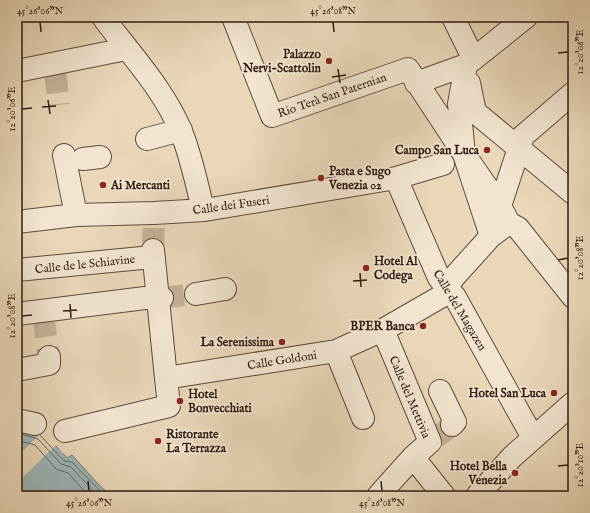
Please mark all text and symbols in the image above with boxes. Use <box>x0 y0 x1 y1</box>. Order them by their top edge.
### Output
text: 45°26'06"N <box>17 5 63 18</box>
text: 45°26'08"N <box>310 5 356 18</box>
text: 12°20'06"E <box>574 29 587 74</box>
place label: Palazzo Nervi-Scattolin <box>242 47 322 76</box>
marker: Palazzo Nervi-Scattolin <box>324 56 334 66</box>
street label: Rio Terà San Paternian <box>276 70 389 121</box>
text: 12°20'06"E <box>6 86 19 131</box>
place label: Campo San Luca <box>395 143 480 159</box>
marker: Campo San Luca <box>482 145 492 155</box>
place label: Pasta e Sugo Venezia 02 <box>328 164 391 193</box>
marker: Pasta e Sugo Venezia 02 <box>316 173 326 183</box>
place label: Ai Mercanti <box>110 178 171 193</box>
marker: Ai Mercanti <box>98 180 108 190</box>
street label: Calle dei Fuseri <box>192 193 270 218</box>
text: 12°20'08"E <box>574 236 587 280</box>
street label: Calle de le Schiavine <box>34 252 136 277</box>
place label: Hotel Al Codega <box>374 254 418 284</box>
marker: Hotel Al Codega <box>361 263 371 273</box>
street label: Calle del Magazen <box>429 267 490 354</box>
text: 12°20'08"E <box>6 294 19 338</box>
place label: BPER Banca <box>350 319 416 334</box>
marker: BPER Banca <box>418 321 428 331</box>
place label: La Serenissima <box>199 335 275 350</box>
marker: La Serenissima <box>277 337 287 347</box>
street label: Calle Goldoni <box>246 348 318 373</box>
street label: Calle del Mettivia <box>385 354 434 441</box>
place label: Hotel San Luca <box>468 386 547 401</box>
place label: Hotel Bonvecchiati <box>188 387 253 416</box>
marker: Hotel San Luca <box>549 388 559 398</box>
marker: Hotel Bonvecchiati <box>175 396 185 406</box>
place label: Ristorante La Terrazza <box>165 427 227 456</box>
marker: Ristorante La Terrazza <box>153 436 163 446</box>
text: 12°20'10"E <box>574 443 587 487</box>
place label: Hotel Bella Venezia <box>450 459 508 488</box>
marker: Hotel Bella Venezia <box>510 468 520 478</box>
text: 45°26'06"N <box>66 497 112 510</box>
text: 45°26'08"N <box>359 497 405 510</box>

